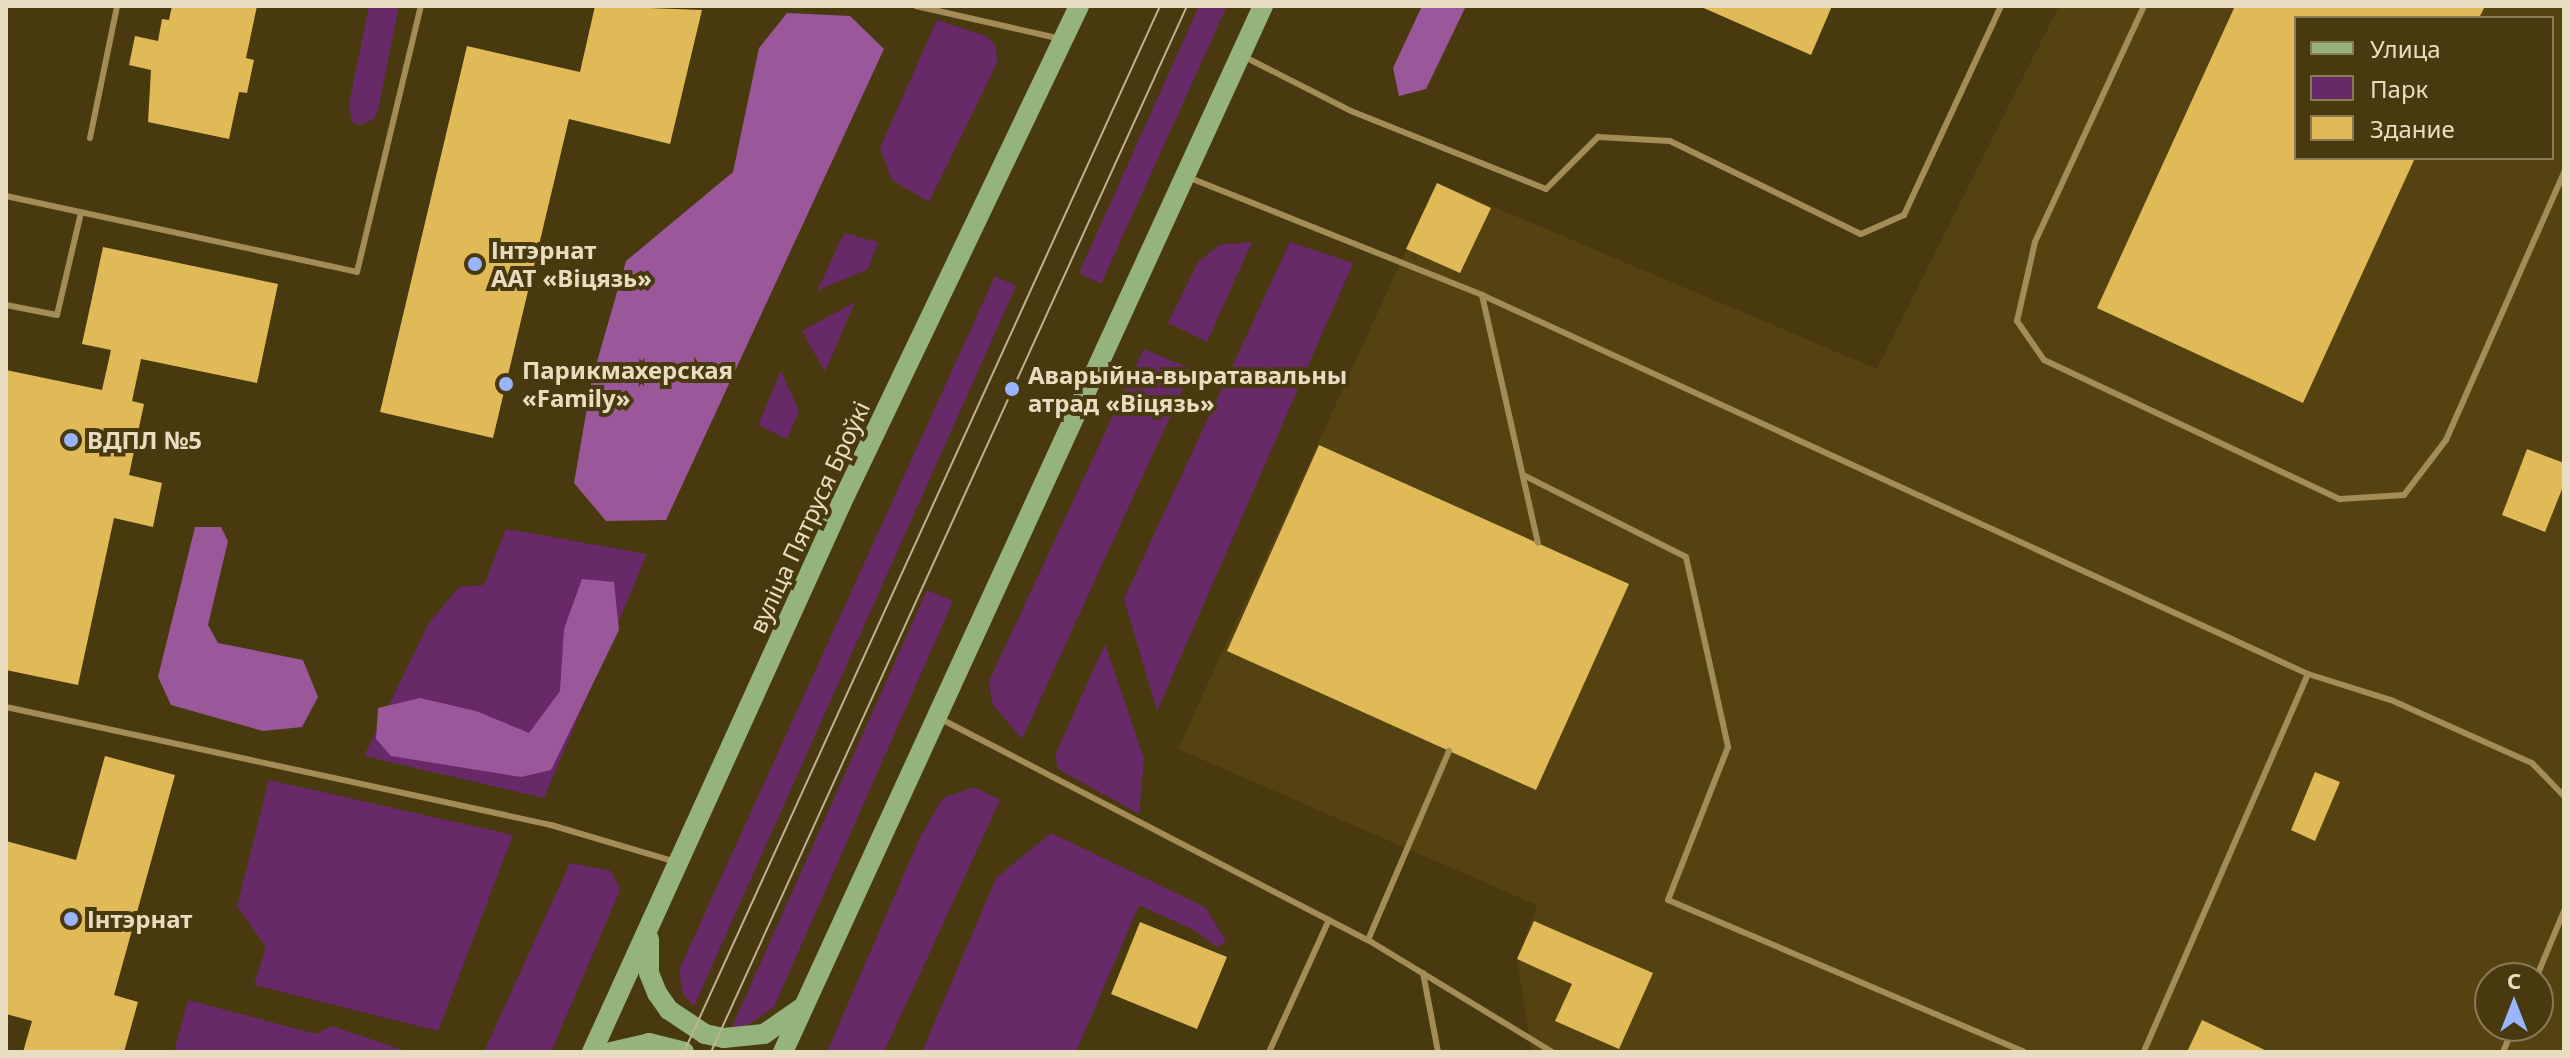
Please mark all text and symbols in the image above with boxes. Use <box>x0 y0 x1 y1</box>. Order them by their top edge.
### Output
legend <box>2294 16 2554 160</box>
text: Улица <box>2370 32 2441 65</box>
text: Парк <box>2370 72 2428 105</box>
text: Здание <box>2370 112 2455 145</box>
place label: Інтэрнат ААТ «Віцязь» <box>491 236 652 292</box>
marker: Інтэрнат ААТ «Віцязь» <box>466 255 484 273</box>
place label: Парикмахерская «Family» <box>522 356 733 412</box>
place label: Аварыйна-выратавальны атрад «Віцязь» <box>1028 361 1347 417</box>
marker: Парикмахерская «Family» <box>497 375 515 393</box>
marker: Аварыйна-выратавальны атрад «Віцязь» <box>1003 380 1021 398</box>
street label: вуліца Пятруся Броўкі <box>743 396 875 638</box>
place label: ВДПЛ №5 <box>87 426 202 454</box>
marker: ВДПЛ №5 <box>62 431 80 449</box>
place label: Інтэрнат <box>87 905 192 933</box>
marker: Інтэрнат <box>62 910 80 928</box>
north arrow <box>2474 962 2554 1042</box>
text: С <box>2507 965 2521 995</box>

